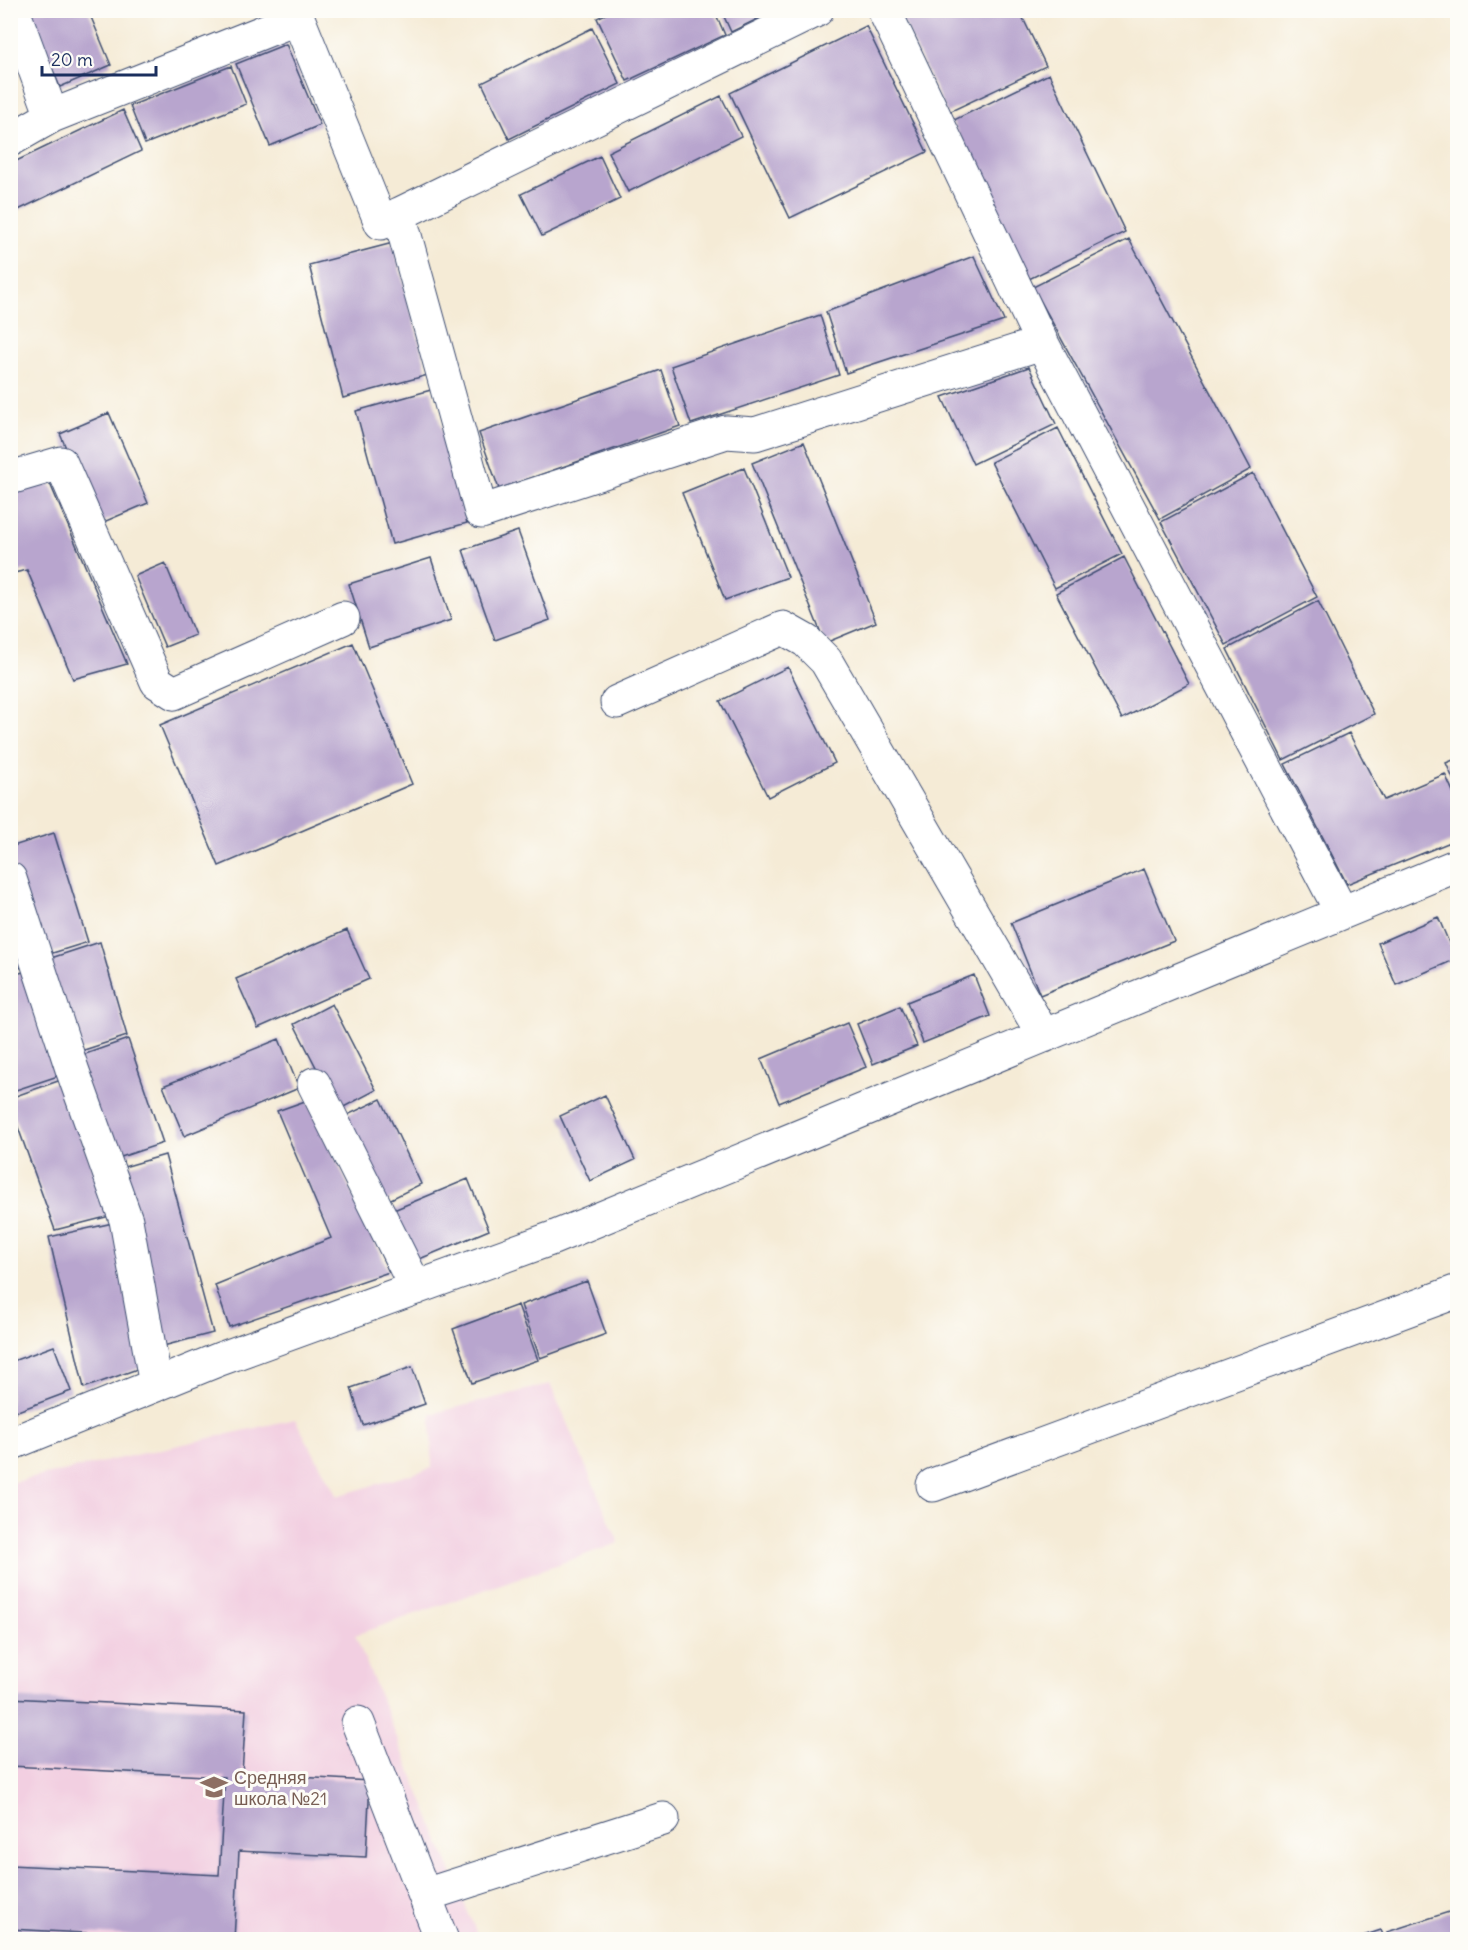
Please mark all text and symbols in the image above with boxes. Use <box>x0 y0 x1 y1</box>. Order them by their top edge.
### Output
scale bar <box>42 39 156 77</box>
text: 20 m <box>51 48 93 71</box>
place label: Средняя школа №21 <box>234 1766 327 1810</box>
school or university icon: Средняя школа №21 <box>199 1772 229 1802</box>

